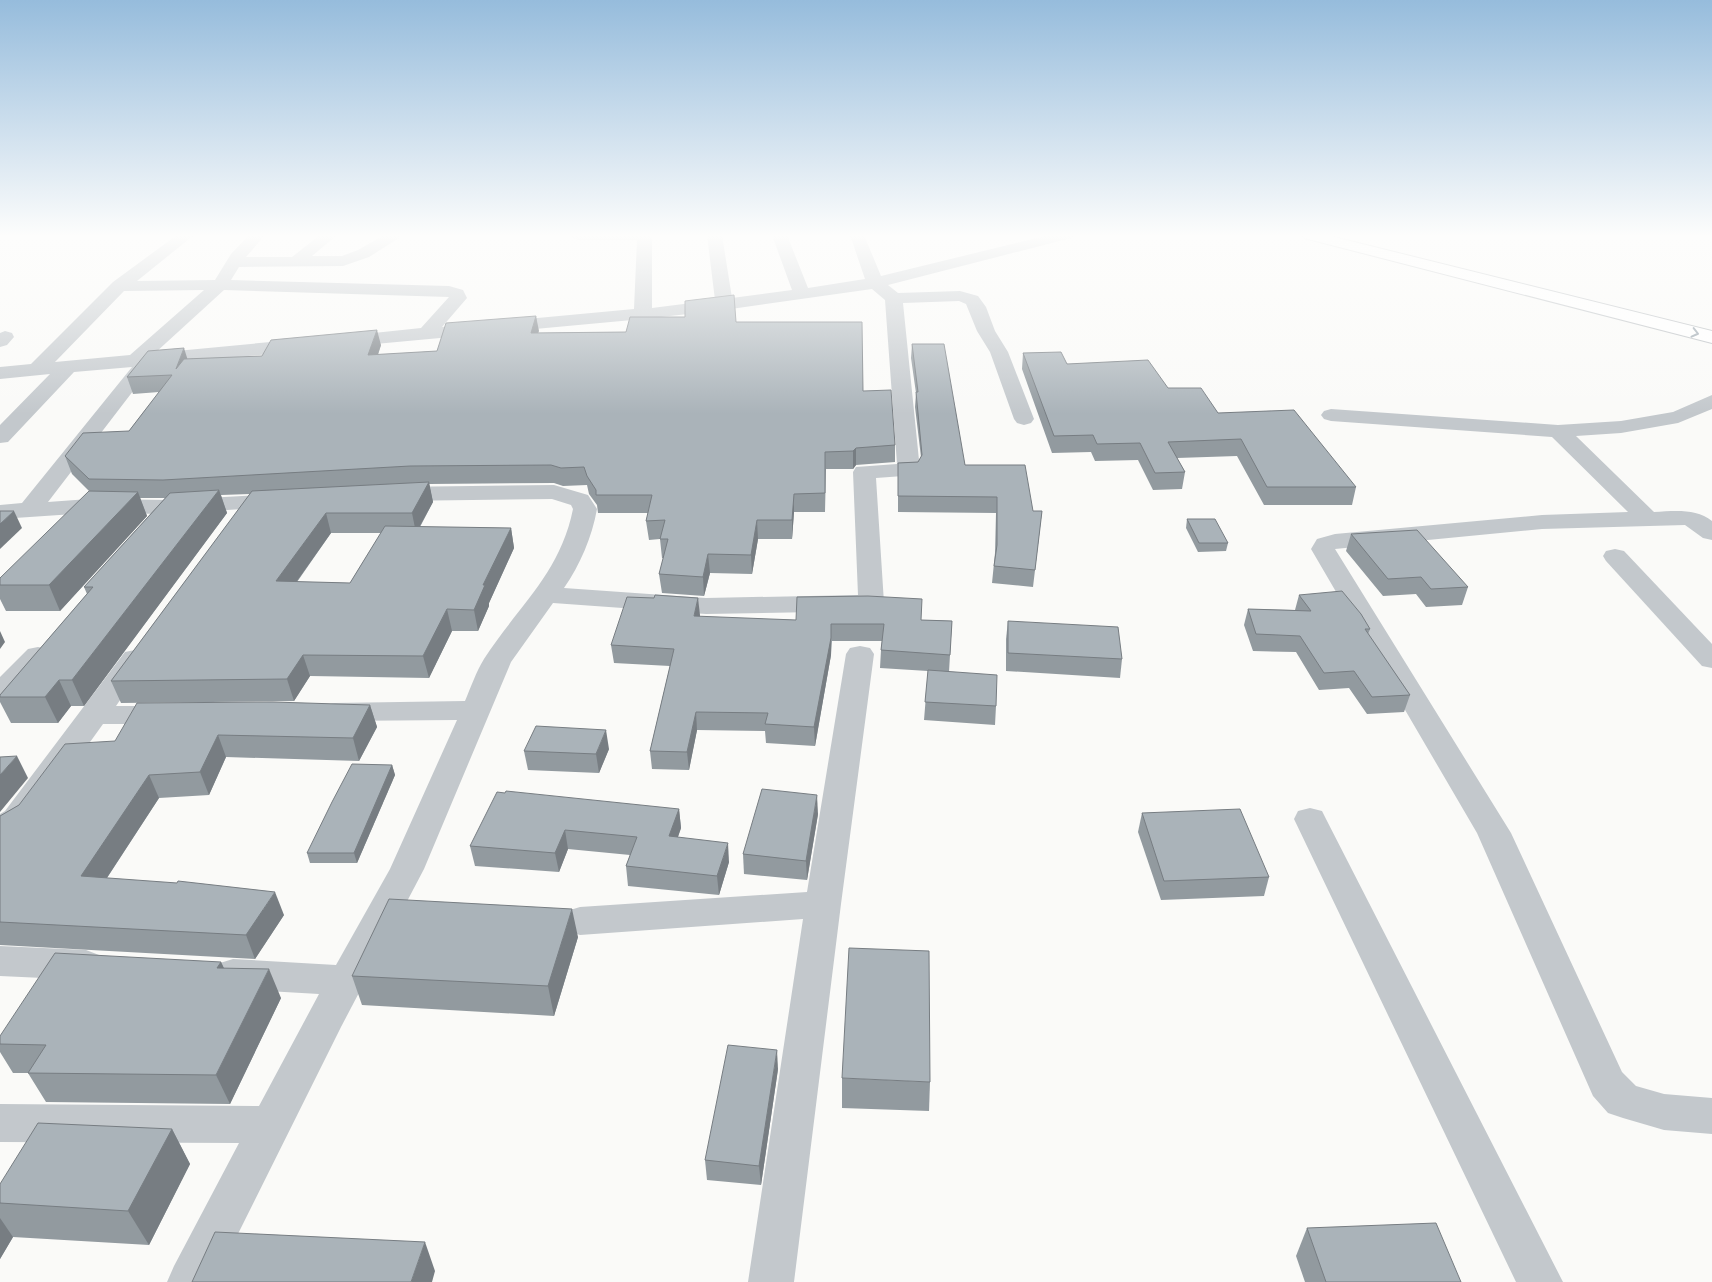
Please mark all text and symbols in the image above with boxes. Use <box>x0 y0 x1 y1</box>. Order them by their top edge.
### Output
one-way arrow <box>1691 327 1700 338</box>

